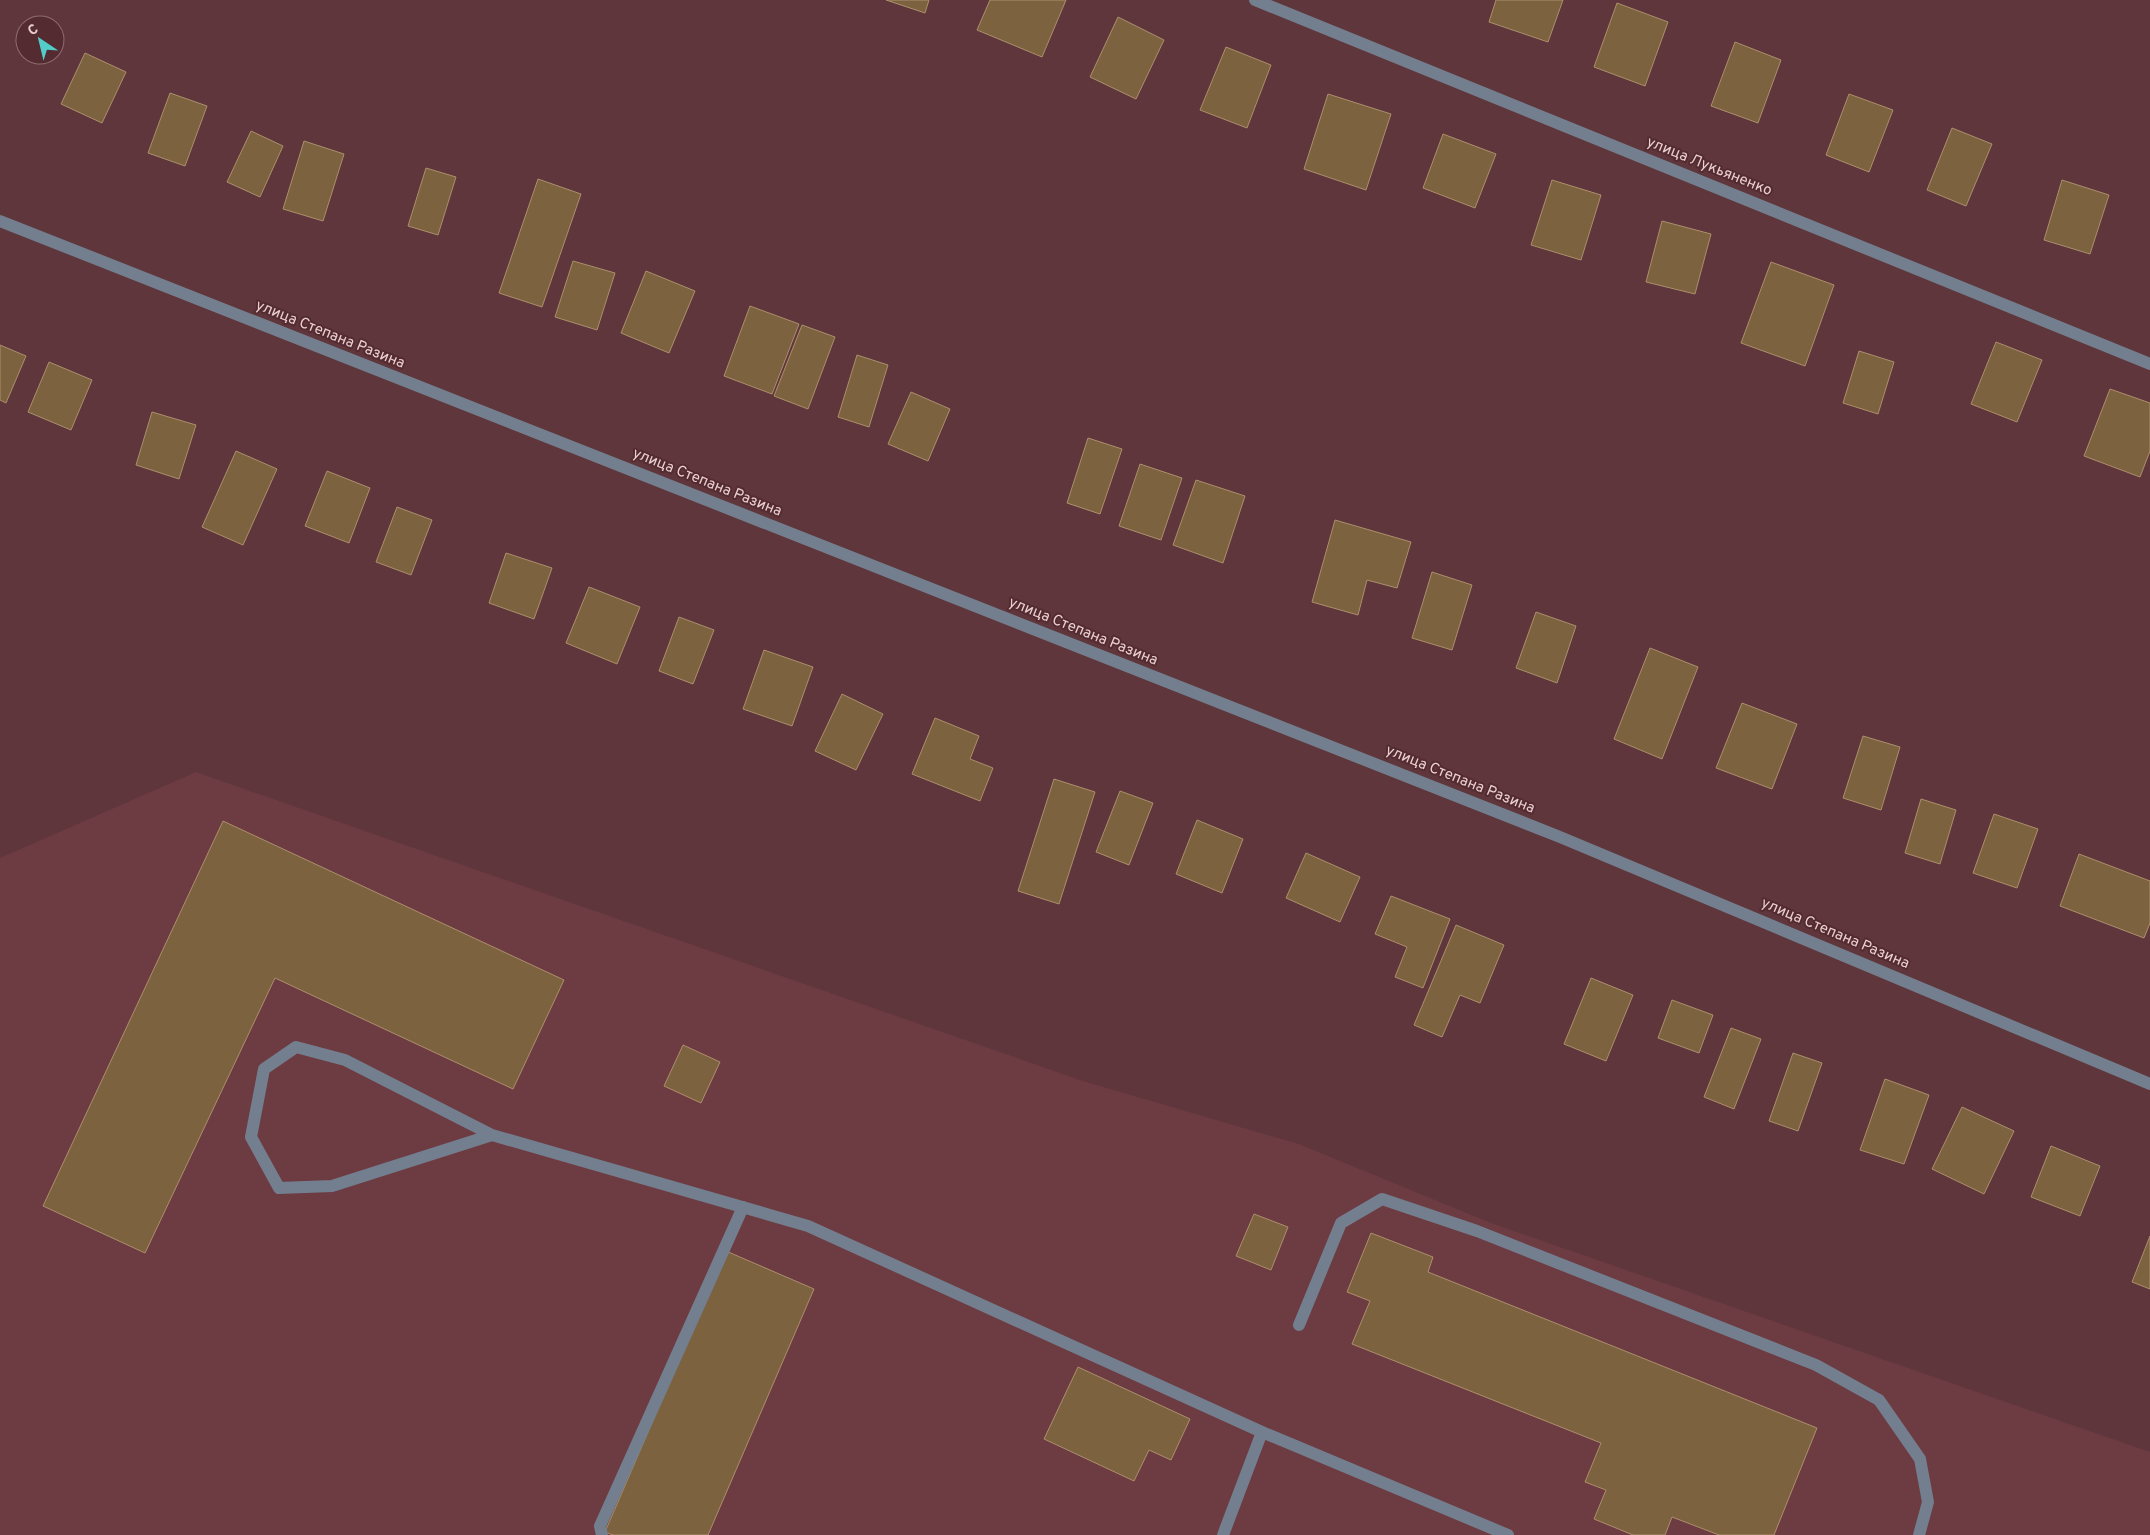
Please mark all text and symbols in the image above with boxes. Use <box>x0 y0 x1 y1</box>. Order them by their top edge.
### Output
north arrow <box>15 15 65 65</box>
text: С <box>25 21 42 40</box>
street label: улица Лукьяненко <box>1643 133 1775 201</box>
street label: улица Степана Разина <box>253 296 407 374</box>
street label: улица Степана Разина <box>630 444 784 522</box>
street label: улица Степана Разина <box>1006 593 1160 671</box>
street label: улица Степана Разина <box>1383 741 1537 819</box>
street label: улица Степана Разина <box>1758 894 1912 974</box>

